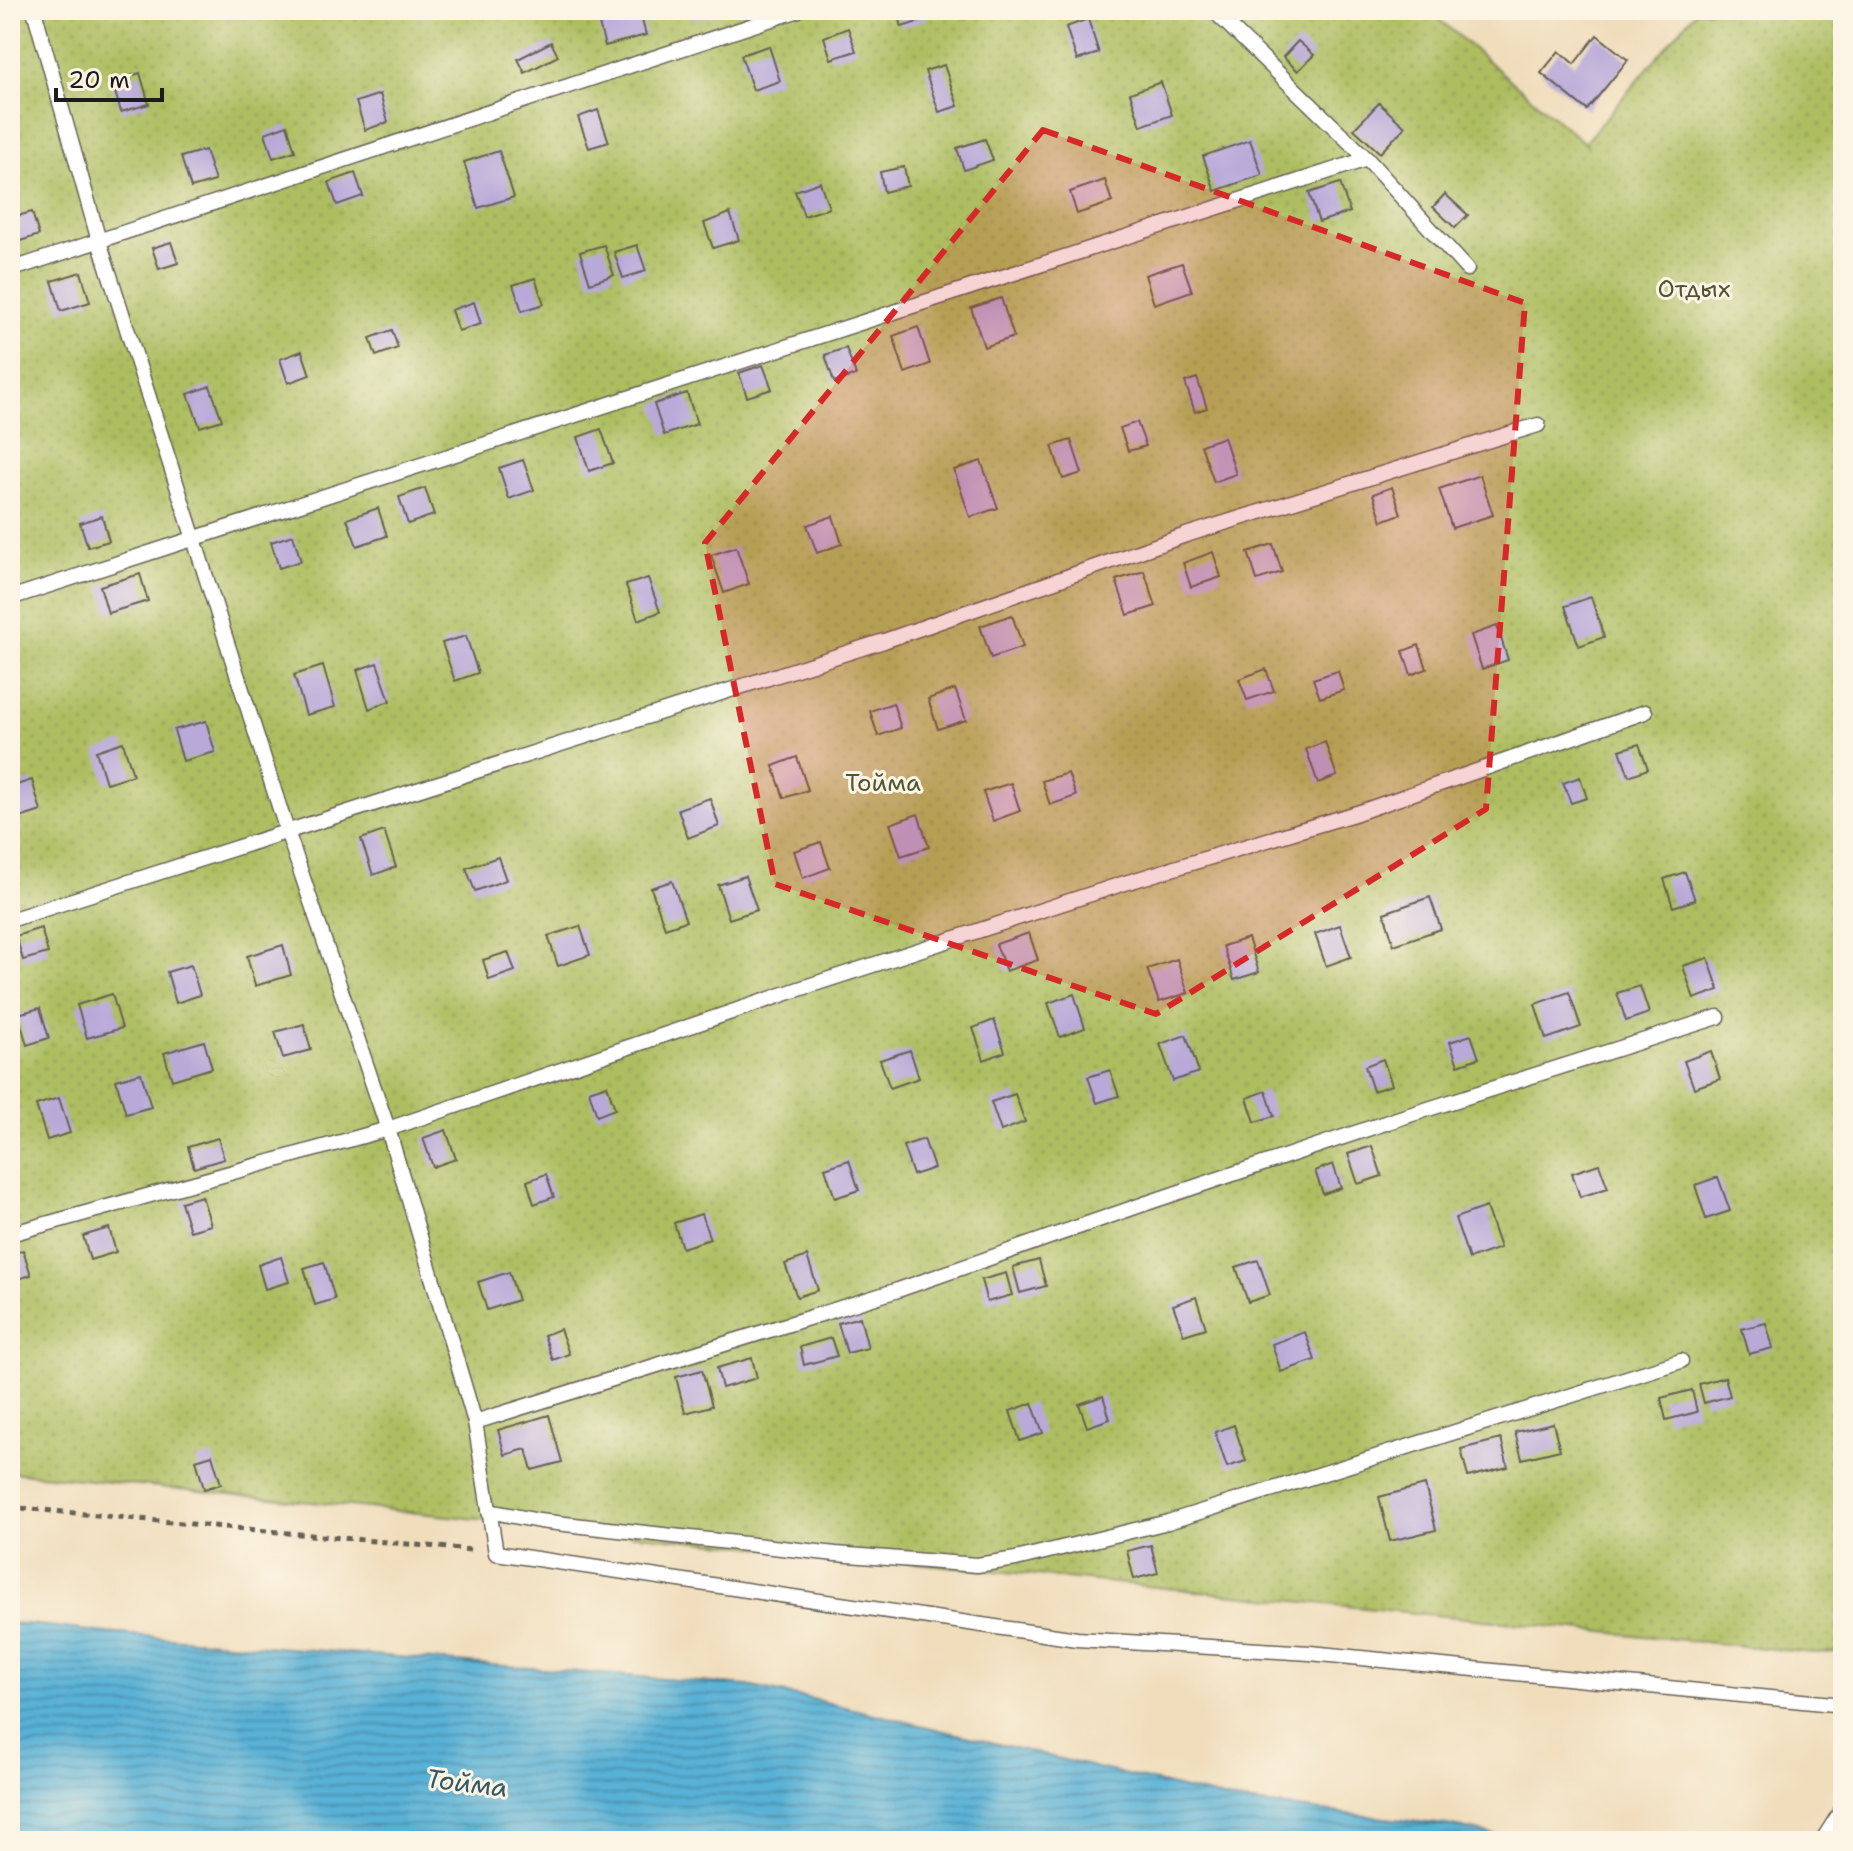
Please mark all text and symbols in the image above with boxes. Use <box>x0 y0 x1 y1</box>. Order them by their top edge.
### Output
scale bar <box>56 52 162 102</box>
text: 20 m <box>68 64 130 96</box>
park label: Отдых <box>1657 273 1731 305</box>
park label: Тойма <box>845 767 921 799</box>
water label: Тойма <box>424 1760 510 1805</box>

